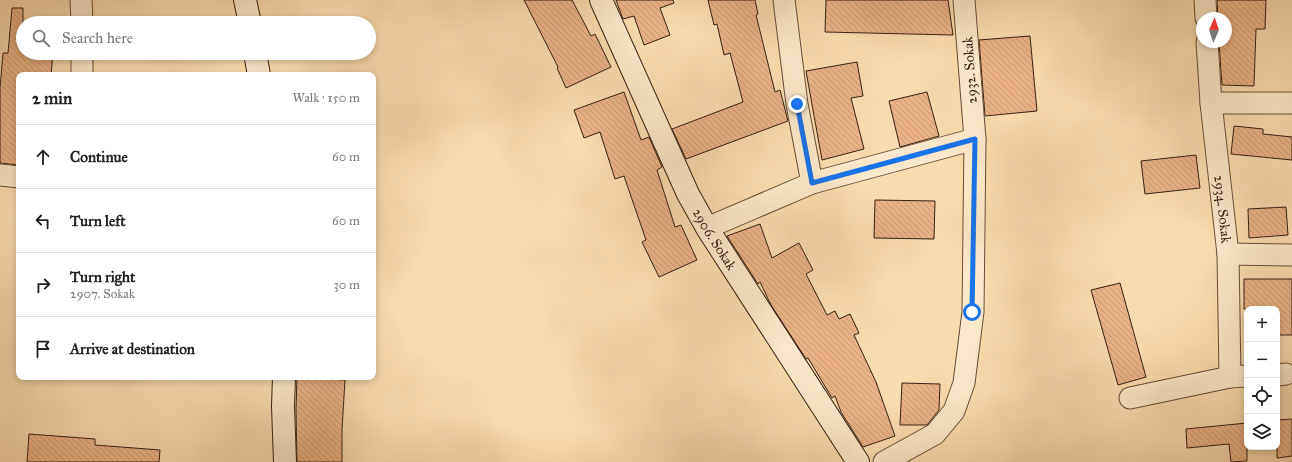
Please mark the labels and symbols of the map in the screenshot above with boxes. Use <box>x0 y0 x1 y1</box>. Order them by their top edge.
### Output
north arrow <box>1196 12 1232 48</box>
street label: 2932. Sokak <box>959 35 981 104</box>
route end <box>788 95 806 113</box>
street label: 2934. Sokak <box>1211 174 1235 245</box>
street label: 2906. Sokak <box>689 205 741 274</box>
route start <box>963 303 981 321</box>

